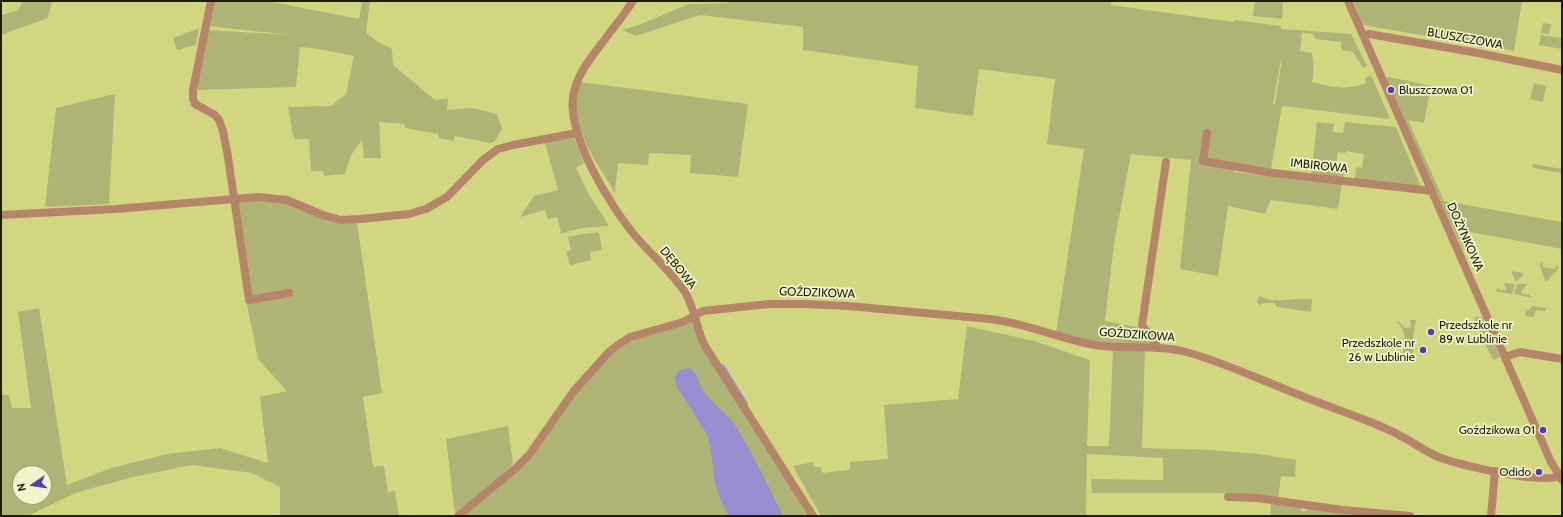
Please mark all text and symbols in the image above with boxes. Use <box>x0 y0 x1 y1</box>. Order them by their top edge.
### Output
street label: BLUSZCZOWA <box>1426 25 1504 53</box>
place label: Bluszczowa 01 <box>1399 83 1473 97</box>
marker: Bluszczowa 01 <box>1386 85 1396 95</box>
street label: IMBIROWA <box>1290 156 1348 176</box>
street label: DOŻYNKOWA <box>1443 200 1487 274</box>
street label: DĘBOWA <box>657 244 699 292</box>
street label: GOŹDZIKOWA <box>779 284 855 302</box>
place label: Przedszkole nr 89 w Lublinie <box>1439 318 1512 346</box>
street label: GOŹDZIKOWA <box>1099 325 1175 345</box>
marker: Przedszkole nr 89 w Lublinie <box>1426 327 1436 337</box>
place label: Przedszkole nr 26 w Lublinie <box>1342 336 1415 364</box>
marker: Przedszkole nr 26 w Lublinie <box>1418 345 1428 355</box>
place label: Goździkowa 01 <box>1459 423 1535 437</box>
marker: Goździkowa 01 <box>1538 425 1548 435</box>
north arrow <box>12 465 52 505</box>
place label: Odido <box>1499 465 1531 479</box>
marker: Odido <box>1534 467 1544 477</box>
text: N <box>14 482 29 493</box>

